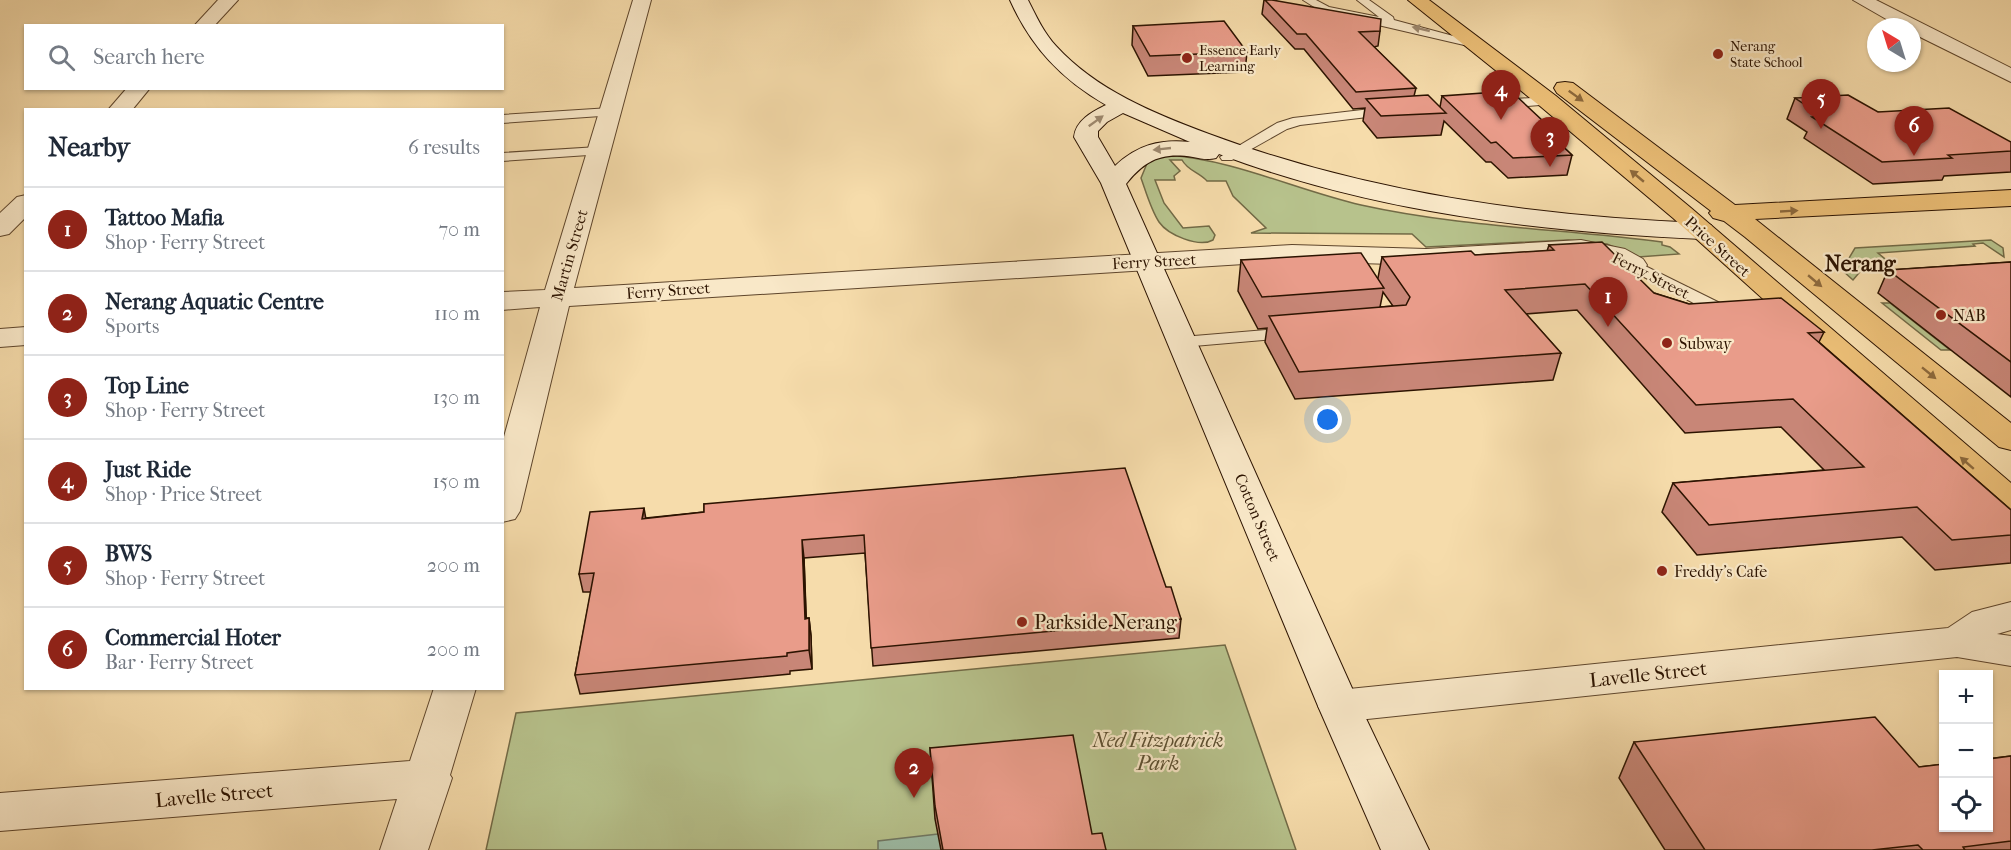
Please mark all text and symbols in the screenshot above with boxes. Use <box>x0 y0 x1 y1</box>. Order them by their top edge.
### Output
north arrow <box>1867 18 1921 72</box>
one-way arrow <box>1411 23 1430 33</box>
search box <box>24 24 504 90</box>
place label: Nerang State School <box>1730 38 1803 71</box>
icon: search <box>45 41 78 74</box>
place label: Essence Early Learning <box>1199 42 1281 75</box>
text: Search here <box>93 44 205 70</box>
marker: Nerang State School <box>1711 47 1725 61</box>
marker: Essence Early Learning <box>1180 51 1194 65</box>
pin: 4 <box>1482 70 1520 120</box>
pin: 5 <box>1802 80 1840 129</box>
one-way arrow <box>1568 90 1583 102</box>
pin: 6 <box>1894 106 1934 156</box>
one-way arrow <box>1088 116 1103 128</box>
pin: 3 <box>1530 118 1570 167</box>
text: Nearby <box>48 132 130 163</box>
text: 6 results <box>408 136 480 159</box>
one-way arrow <box>1152 144 1171 154</box>
one-way arrow <box>1630 170 1645 183</box>
text: Tattoo Mafia <box>105 205 224 231</box>
street label: Martin Street <box>547 207 592 303</box>
one-way arrow <box>1779 207 1798 216</box>
street label: Price Street <box>1681 212 1755 281</box>
text: 1 <box>64 218 71 241</box>
text: 70 m <box>438 218 480 241</box>
text: Shop · Ferry Street <box>105 231 265 254</box>
street label: Ferry Street <box>1609 248 1693 303</box>
street label: Ferry Street <box>1111 250 1197 273</box>
district label: Nerang <box>1824 251 1897 277</box>
one-way arrow <box>1807 274 1822 287</box>
street label: Ferry Street <box>625 278 711 303</box>
pin: 1 <box>1588 278 1628 327</box>
text: Nerang Aquatic Centre <box>105 289 324 315</box>
text: 2 <box>62 302 73 325</box>
text: 110 m <box>434 302 480 325</box>
place label: NAB <box>1953 306 1986 325</box>
marker: NAB <box>1934 308 1948 322</box>
text: Sports <box>105 315 159 338</box>
place label: Subway <box>1679 334 1732 353</box>
marker: Subway <box>1660 336 1674 350</box>
one-way arrow <box>1921 367 1937 380</box>
text: Top Line <box>105 373 189 399</box>
text: 3 <box>63 386 72 409</box>
text: 130 m <box>433 386 480 409</box>
text: Shop · Ferry Street <box>105 399 265 422</box>
your location <box>1313 405 1342 434</box>
text: Just Ride <box>105 457 191 483</box>
one-way arrow <box>1960 457 1975 470</box>
text: 4 <box>62 470 73 493</box>
text: 150 m <box>432 470 480 493</box>
street label: Cotton Street <box>1231 471 1285 564</box>
text: Shop · Price Street <box>105 483 262 506</box>
text: BWS <box>105 541 152 567</box>
text: 5 <box>63 554 72 577</box>
text: 200 m <box>427 554 480 577</box>
place label: Freddy's Cafe <box>1674 562 1767 581</box>
marker: Freddy's Cafe <box>1655 564 1669 578</box>
text: Shop · Ferry Street <box>105 567 265 590</box>
place label: Parkside Nerang <box>1034 611 1177 634</box>
marker: Parkside Nerang <box>1015 615 1029 629</box>
text: Commercial Hoter <box>105 625 281 651</box>
text: 6 <box>62 638 73 661</box>
text: 200 m <box>427 638 480 661</box>
text: Bar · Ferry Street <box>105 651 254 674</box>
street label: Lavelle Street <box>1588 657 1708 692</box>
map controls <box>1939 670 1993 832</box>
button: + <box>1939 670 1993 724</box>
button: − <box>1939 724 1993 778</box>
park label: Ned Fitzpatrick Park <box>1092 729 1223 775</box>
pin: 2 <box>894 748 934 798</box>
button: locate <box>1939 778 1993 832</box>
street label: Lavelle Street <box>154 779 274 812</box>

